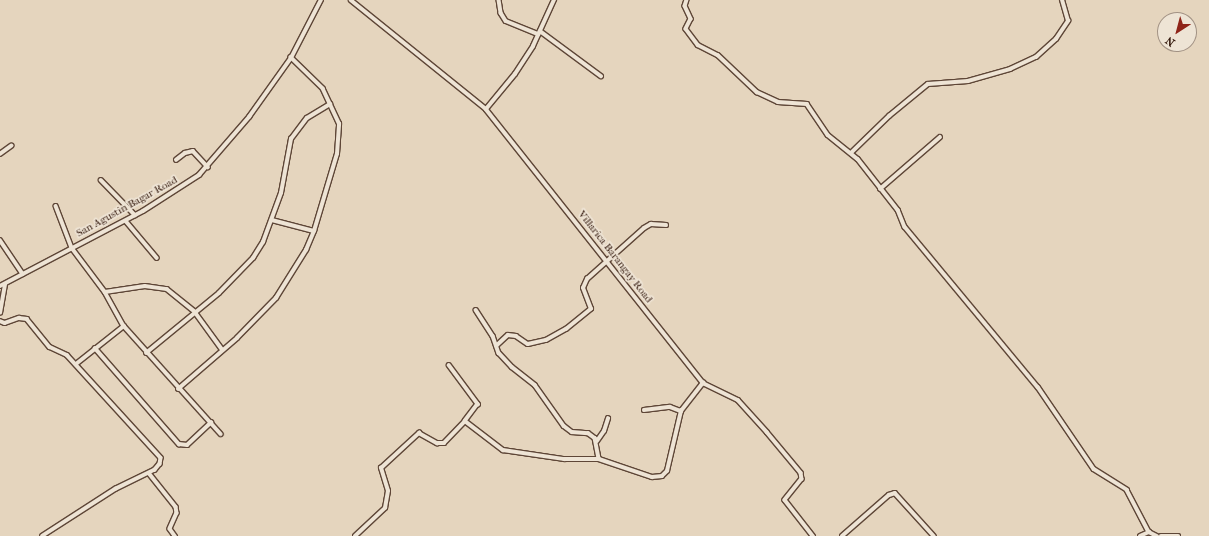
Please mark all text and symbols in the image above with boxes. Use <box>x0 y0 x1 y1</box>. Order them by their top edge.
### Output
north arrow <box>1157 12 1197 52</box>
text: N <box>1163 34 1177 49</box>
street label: San Agustin Bagar Road <box>74 174 180 240</box>
street label: Villarica Barangay Road <box>575 208 655 306</box>

